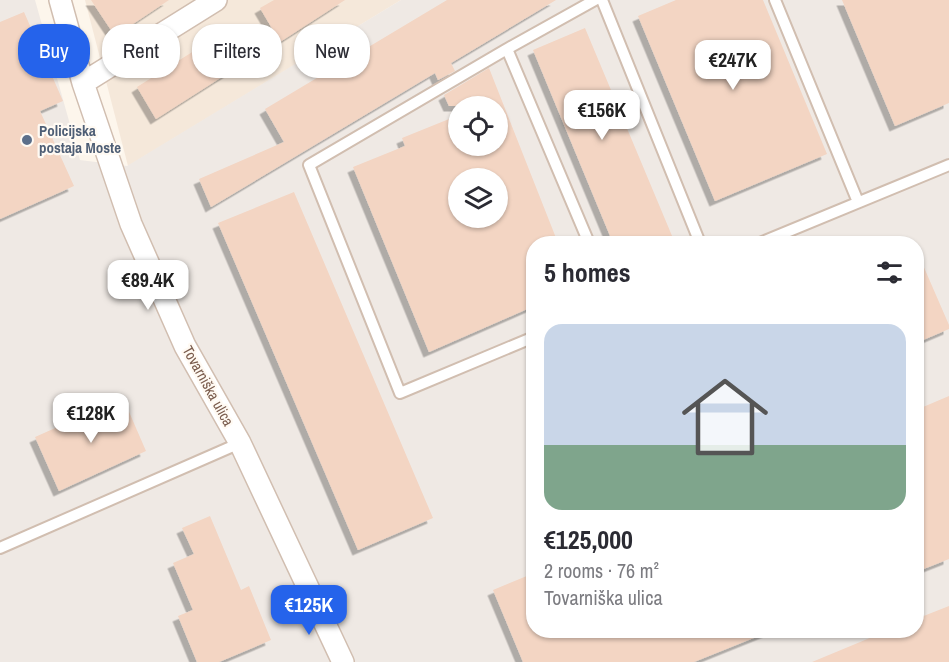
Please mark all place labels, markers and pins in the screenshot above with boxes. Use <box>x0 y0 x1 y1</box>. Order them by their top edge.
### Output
pin: €247K <box>691 40 775 91</box>
pin: €156K <box>560 90 644 141</box>
place label: Policijska postaja Moste <box>39 120 121 158</box>
marker: Policijska postaja Moste <box>20 133 34 147</box>
pin: €89.4K <box>99 260 197 311</box>
pin: €128K <box>49 393 133 444</box>
pin: €125K <box>267 585 351 636</box>

